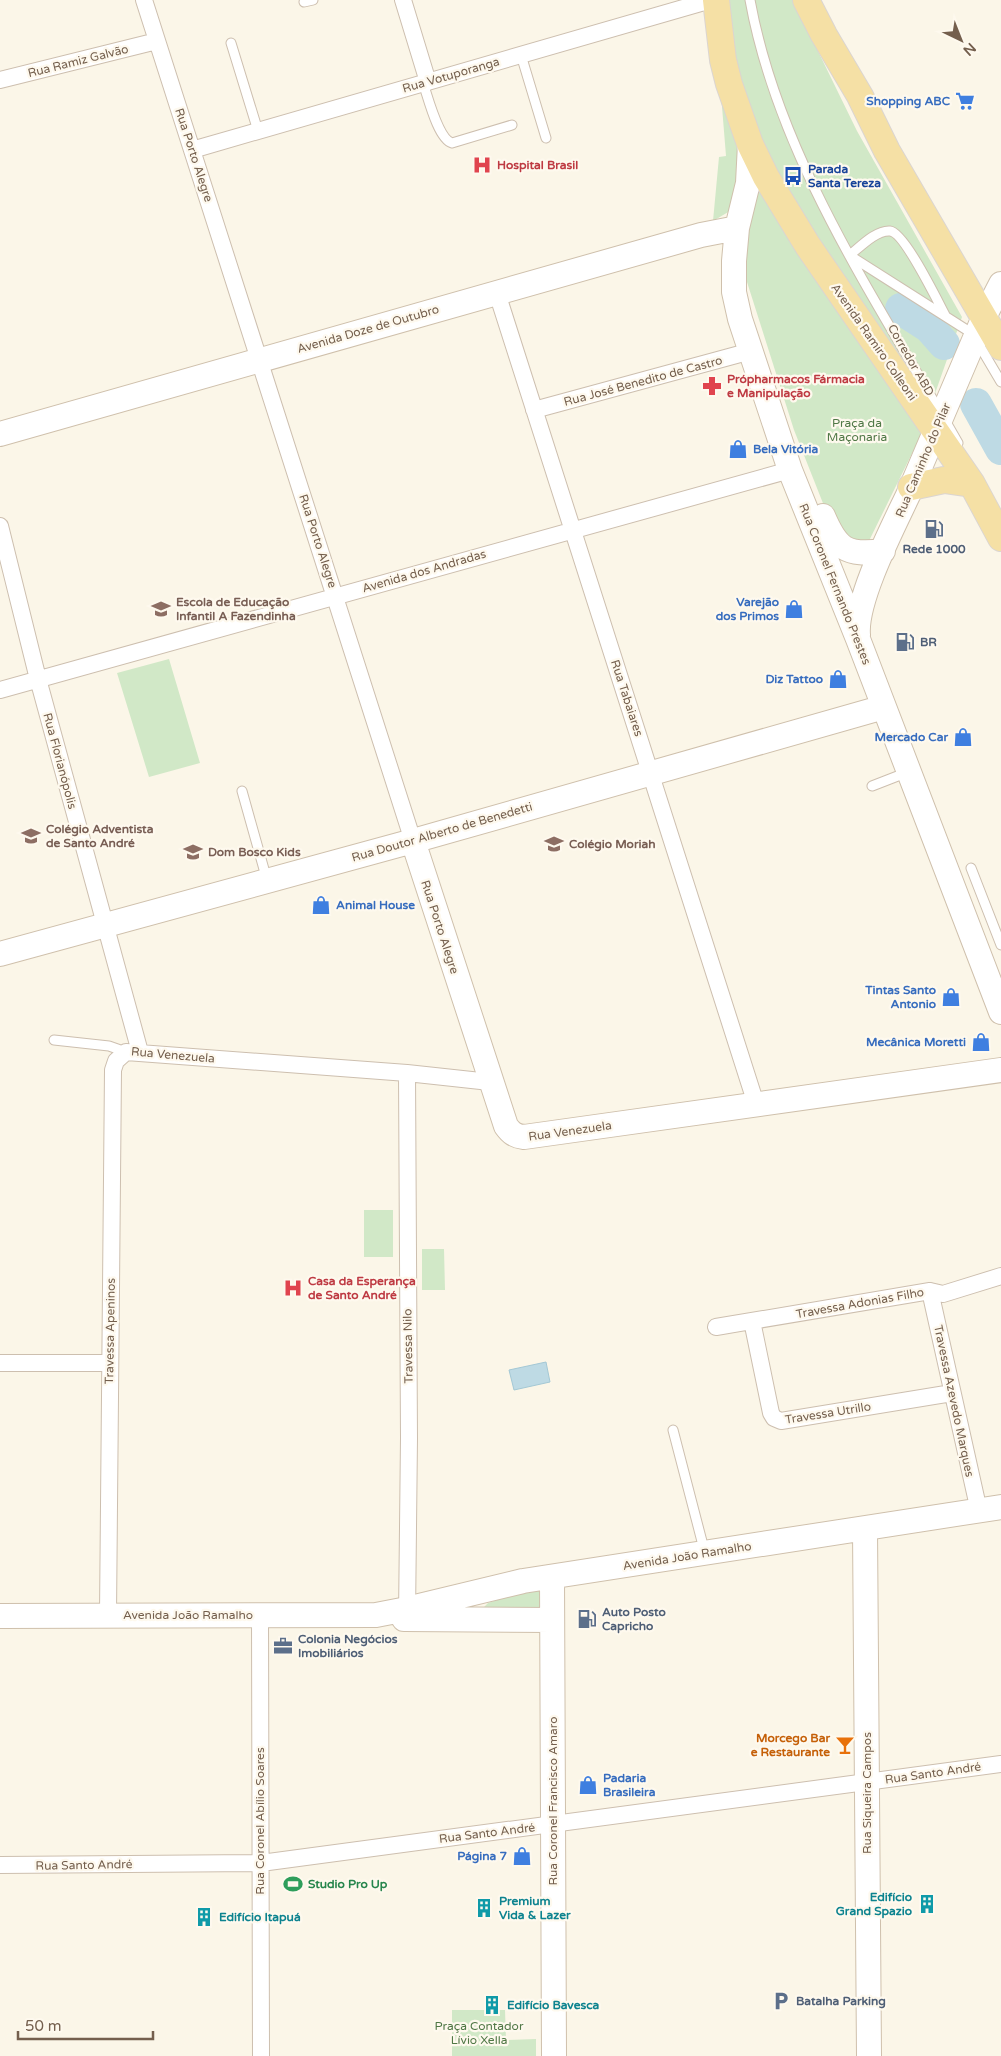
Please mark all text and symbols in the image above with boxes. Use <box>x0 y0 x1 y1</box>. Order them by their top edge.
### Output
north arrow <box>936 15 986 65</box>
text: N <box>960 39 979 59</box>
street label: Rua Ramiz Galvão <box>26 42 130 80</box>
street label: Rua Votuporanga <box>401 54 501 96</box>
supermarket icon: Shopping ABC <box>954 90 976 112</box>
place label: Shopping ABC <box>866 94 951 109</box>
street label: Rua Porto Alegre <box>172 106 216 204</box>
hospital icon: Hospital Brasil <box>471 154 493 176</box>
place label: Hospital Brasil <box>497 158 578 173</box>
place label: Parada Santa Tereza <box>808 162 881 190</box>
bus stop icon: Parada Santa Tereza <box>782 165 804 187</box>
street label: Avenida Ramiro Colleoni <box>828 281 920 403</box>
street label: Avenida Doze de Outubro <box>295 302 441 356</box>
street label: Corredor ABD <box>885 322 937 398</box>
street label: Rua José Benedito de Castro <box>562 353 724 409</box>
place label: Própharmacos Fármacia e Manipulação <box>727 372 865 401</box>
pharmacy icon: Própharmacos Fármacia e Manipulação <box>701 375 723 397</box>
street label: Rua Caminho do Pilar <box>893 400 954 519</box>
park label: Praça da Maçonaria <box>827 416 887 444</box>
shop icon: Bela Vitória <box>727 438 749 460</box>
place label: Bela Vitória <box>753 442 818 456</box>
street label: Rua Porto Alegre <box>296 492 340 590</box>
street label: Rua Coronel Fernando Prestes <box>796 501 874 667</box>
fuel station icon: Rede 1000 <box>923 518 945 540</box>
place label: Rede 1000 <box>903 542 966 556</box>
street label: Avenida dos Andradas <box>360 547 488 595</box>
place label: Escola de Educação Infantil A Fazendinha <box>176 595 296 623</box>
place label: Varejão dos Primos <box>716 595 779 623</box>
school or university icon: Escola de Educação Infantil A Fazendinha <box>150 598 172 620</box>
shop icon: Varejão dos Primos <box>783 598 805 620</box>
fuel station icon: BR <box>894 631 916 653</box>
place label: BR <box>920 635 937 649</box>
street label: Rua Tabaiares <box>608 658 646 738</box>
shop icon: Diz Tattoo <box>827 668 849 690</box>
place label: Diz Tattoo <box>765 672 823 686</box>
street label: Rua Florianópolis <box>40 711 80 811</box>
shop icon: Mercado Car <box>952 726 974 748</box>
place label: Mercado Car <box>875 730 948 744</box>
street label: Rua Doutor Alberto de Benedetti <box>350 799 534 865</box>
place label: Colégio Adventista de Santo André <box>46 822 154 850</box>
school or university icon: Colégio Adventista de Santo André <box>20 825 42 847</box>
school or university icon: Colégio Moriah <box>543 833 565 855</box>
place label: Colégio Moriah <box>569 837 656 852</box>
school or university icon: Dom Bosco Kids <box>182 841 204 863</box>
place label: Dom Bosco Kids <box>208 845 301 859</box>
street label: Rua Porto Alegre <box>418 878 462 976</box>
shop icon: Animal House <box>310 894 332 916</box>
place label: Animal House <box>336 898 415 912</box>
place label: Tintas Santo Antonio <box>864 983 936 1011</box>
shop icon: Tintas Santo Antonio <box>940 986 962 1008</box>
shop icon: Mecânica Moretti <box>970 1031 992 1053</box>
place label: Mecânica Moretti <box>866 1035 966 1049</box>
street label: Rua Venezuela <box>131 1044 215 1066</box>
street label: Rua Venezuela <box>527 1118 613 1144</box>
place label: Casa da Esperança de Santo André <box>308 1274 416 1302</box>
hospital icon: Casa da Esperança de Santo André <box>282 1277 304 1299</box>
street label: Travessa Apeninos <box>102 1278 118 1384</box>
street label: Travessa Adonias Filho <box>795 1285 925 1321</box>
street label: Travessa Nilo <box>400 1308 416 1384</box>
street label: Travessa Azevedo Marques <box>931 1324 977 1479</box>
street label: Travessa Utrillo <box>784 1399 872 1427</box>
street label: Avenida João Ramalho <box>622 1539 752 1573</box>
place label: Auto Posto Capricho <box>602 1605 666 1634</box>
street label: Avenida João Ramalho <box>123 1608 253 1622</box>
fuel station icon: Auto Posto Capricho <box>576 1608 598 1630</box>
place label: Colonia Negócios Imobiliários <box>298 1632 398 1660</box>
office icon: Colonia Negócios Imobiliários <box>272 1635 294 1657</box>
street label: Rua Coronel Francisco Amaro <box>546 1717 560 1885</box>
place label: Morcego Bar e Restaurante <box>751 1731 830 1759</box>
street label: Rua Siqueira Campos <box>860 1732 874 1854</box>
bar icon: Morcego Bar e Restaurante <box>834 1734 856 1756</box>
street label: Rua Coronel Abílio Soares <box>253 1747 267 1895</box>
street label: Rua Santo André <box>884 1759 982 1787</box>
place label: Padaria Brasileira <box>603 1771 656 1799</box>
shop icon: Padaria Brasileira <box>577 1774 599 1796</box>
street label: Rua Santo André <box>438 1820 536 1846</box>
shop icon: Página 7 <box>511 1845 533 1867</box>
place label: Página 7 <box>457 1849 507 1864</box>
street label: Rua Santo André <box>35 1857 133 1873</box>
sports icon: Studio Pro Up <box>282 1873 304 1895</box>
place label: Studio Pro Up <box>308 1877 388 1892</box>
place label: Edifício Grand Spazio <box>836 1890 912 1919</box>
building icon: Edifício Grand Spazio <box>916 1893 938 1915</box>
place label: Premium Vida & Lazer <box>499 1894 571 1922</box>
building icon: Premium Vida & Lazer <box>473 1897 495 1919</box>
building icon: Edifício Itapuá <box>193 1906 215 1928</box>
place label: Edifício Itapuá <box>219 1910 301 1925</box>
parking icon: Batalha Parking <box>770 1990 792 2012</box>
building icon: Edifício Bavesca <box>481 1994 503 2016</box>
place label: Batalha Parking <box>796 1994 886 2009</box>
place label: Edifício Bavesca <box>507 1998 600 2012</box>
scale bar <box>18 2008 152 2040</box>
text: 50 m <box>25 2017 62 2035</box>
park label: Praça Contador Lívio Xella <box>435 2019 524 2047</box>

